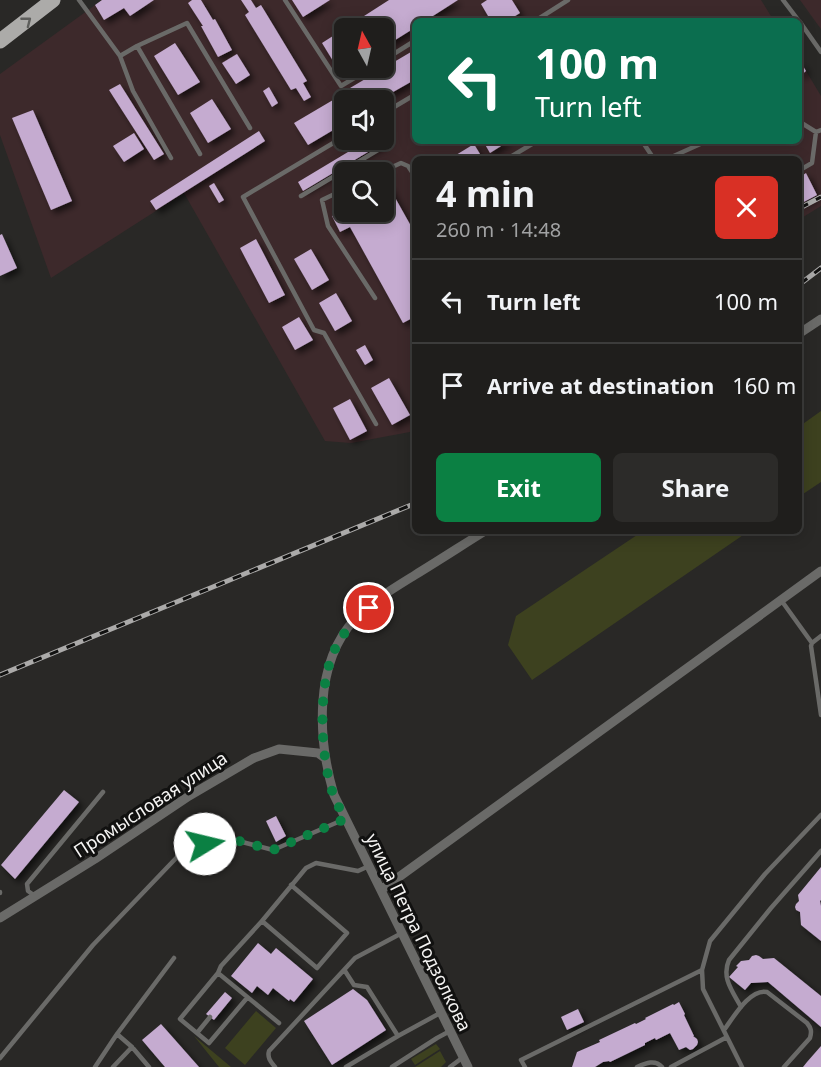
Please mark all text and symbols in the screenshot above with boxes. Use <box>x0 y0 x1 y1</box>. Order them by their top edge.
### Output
one-way arrow <box>20 17 31 28</box>
north arrow <box>334 18 394 78</box>
map controls <box>334 18 394 222</box>
text: 100 m <box>535 34 659 91</box>
icon: left <box>436 42 514 120</box>
text: Turn left <box>535 88 641 125</box>
button: sound <box>334 90 394 150</box>
button: search <box>334 162 394 222</box>
text: 4 min <box>436 169 535 218</box>
button: close <box>715 176 778 239</box>
text: 260 m · 14:48 <box>436 216 561 243</box>
icon: left <box>436 285 469 318</box>
text: Turn left <box>487 286 581 316</box>
text: 100 m <box>714 286 778 316</box>
icon: arrive <box>436 369 469 402</box>
text: Arrive at destination <box>487 370 714 400</box>
text: 160 m <box>732 370 796 400</box>
button: Exit <box>436 453 601 522</box>
button: Share <box>613 453 778 522</box>
pin <box>343 582 394 633</box>
icon: arrive <box>352 591 385 624</box>
street label: Промысловая улица <box>69 745 231 863</box>
position arrow <box>173 812 237 876</box>
street label: улица Петра Подзолкова <box>361 829 477 1035</box>

